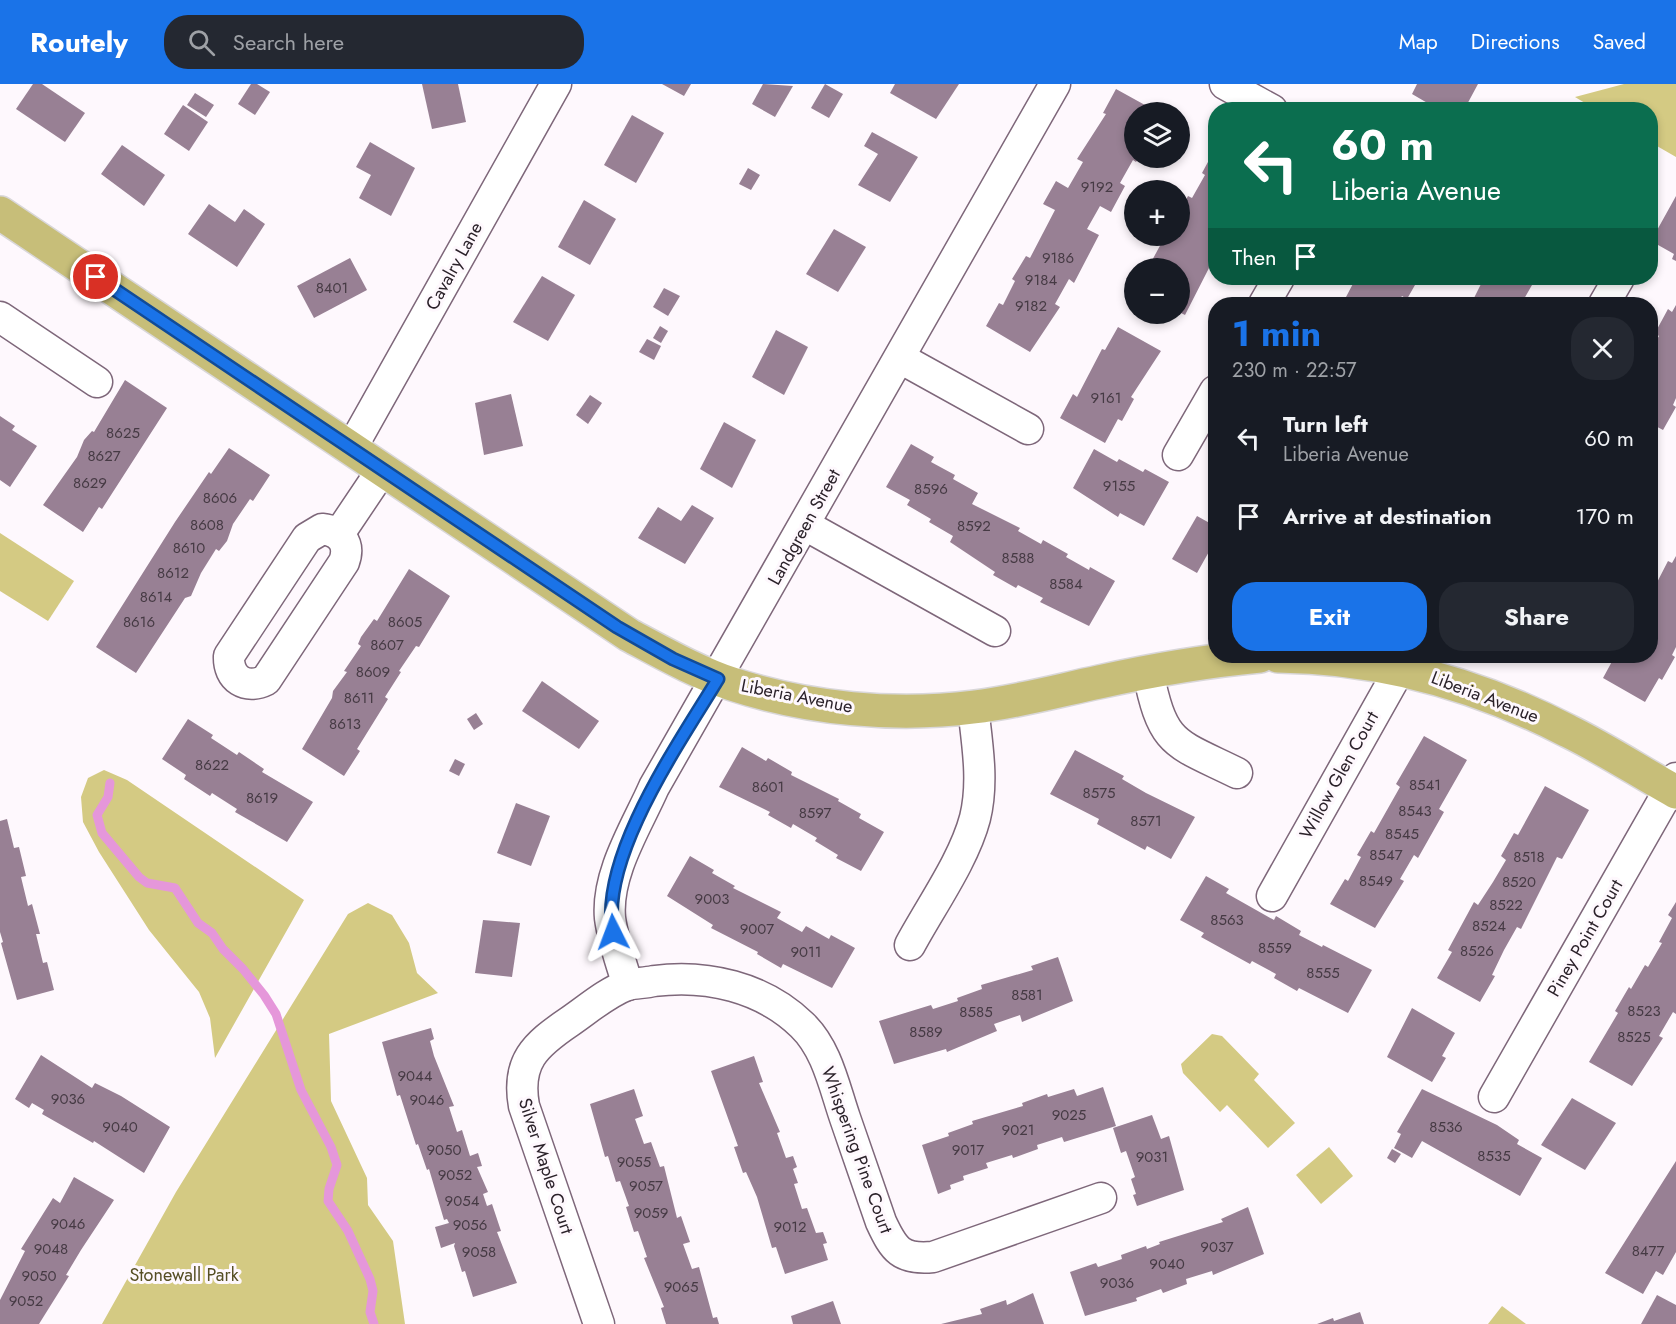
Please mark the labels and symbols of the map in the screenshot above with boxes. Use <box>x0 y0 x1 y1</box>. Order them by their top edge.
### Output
house number: 9192 <box>1081 176 1113 198</box>
street label: Cavalry Lane <box>419 217 489 315</box>
house number: 9186 <box>1042 247 1074 269</box>
pin <box>70 251 121 302</box>
house number: 9184 <box>1025 269 1057 291</box>
house number: 8401 <box>316 277 348 299</box>
house number: 9182 <box>1015 295 1047 317</box>
house number: 9161 <box>1091 387 1121 409</box>
house number: 8625 <box>106 422 140 444</box>
house number: 8627 <box>87 445 121 467</box>
street label: Landgreen Street <box>761 464 847 590</box>
house number: 8629 <box>73 472 107 494</box>
house number: 9155 <box>1103 475 1135 497</box>
house number: 8596 <box>914 478 948 500</box>
house number: 8606 <box>203 487 237 509</box>
house number: 8608 <box>190 514 224 536</box>
house number: 8592 <box>957 515 991 537</box>
house number: 8610 <box>173 537 205 559</box>
house number: 8588 <box>1001 547 1035 569</box>
house number: 8612 <box>157 562 189 584</box>
house number: 8584 <box>1049 573 1083 595</box>
house number: 8614 <box>140 586 172 608</box>
house number: 8616 <box>123 611 155 633</box>
house number: 8605 <box>388 611 422 633</box>
house number: 8607 <box>370 634 404 656</box>
house number: 8609 <box>356 661 390 683</box>
street label: Liberia Avenue <box>1427 665 1543 729</box>
street label: Liberia Avenue <box>739 672 855 720</box>
house number: 8611 <box>344 687 374 709</box>
street label: Willow Glen Court <box>1293 706 1385 844</box>
house number: 8613 <box>329 713 361 735</box>
house number: 8622 <box>195 754 229 776</box>
house number: 8541 <box>1409 774 1441 796</box>
house number: 8601 <box>752 776 784 798</box>
house number: 8575 <box>1083 782 1116 804</box>
house number: 8619 <box>246 787 278 809</box>
house number: 8543 <box>1398 800 1432 822</box>
house number: 8597 <box>799 802 831 824</box>
house number: 8571 <box>1130 810 1162 832</box>
house number: 8545 <box>1385 823 1419 845</box>
house number: 8547 <box>1369 844 1403 866</box>
house number: 8518 <box>1513 846 1545 868</box>
house number: 8549 <box>1359 870 1393 892</box>
house number: 8520 <box>1502 871 1536 893</box>
street label: Piney Point Court <box>1541 874 1629 1001</box>
house number: 9003 <box>695 888 729 910</box>
house number: 8522 <box>1489 894 1523 916</box>
position arrow <box>581 900 645 964</box>
house number: 8563 <box>1210 909 1244 931</box>
house number: 8524 <box>1472 915 1506 937</box>
house number: 9007 <box>740 918 774 940</box>
house number: 8559 <box>1258 937 1292 959</box>
house number: 8526 <box>1460 940 1494 962</box>
house number: 9011 <box>790 941 822 963</box>
house number: 8555 <box>1306 962 1340 984</box>
house number: 8581 <box>1011 984 1043 1006</box>
house number: 8523 <box>1627 1000 1661 1022</box>
house number: 8585 <box>959 1001 993 1023</box>
house number: 8589 <box>909 1021 943 1043</box>
house number: 8525 <box>1617 1026 1651 1048</box>
street label: Whispering Pine Court <box>815 1063 899 1238</box>
house number: 9044 <box>397 1065 433 1087</box>
house number: 9036 <box>51 1088 85 1110</box>
house number: 9046 <box>409 1089 445 1111</box>
street label: Silver Maple Court <box>512 1095 580 1238</box>
house number: 9025 <box>1052 1104 1086 1126</box>
house number: 9040 <box>102 1116 138 1138</box>
house number: 8536 <box>1429 1116 1463 1138</box>
house number: 9021 <box>1002 1119 1034 1141</box>
house number: 9050 <box>426 1139 462 1161</box>
house number: 9017 <box>952 1139 984 1161</box>
house number: 8535 <box>1477 1145 1511 1167</box>
house number: 9031 <box>1136 1146 1168 1168</box>
house number: 9055 <box>617 1151 651 1173</box>
house number: 9052 <box>438 1164 472 1186</box>
house number: 9057 <box>629 1175 663 1197</box>
house number: 9054 <box>445 1190 480 1212</box>
house number: 9059 <box>634 1202 668 1224</box>
house number: 9046 <box>50 1213 86 1235</box>
house number: 9056 <box>453 1214 487 1236</box>
house number: 9012 <box>774 1216 806 1238</box>
house number: 9037 <box>1200 1236 1234 1258</box>
house number: 9048 <box>34 1238 68 1260</box>
house number: 8477 <box>1632 1240 1664 1262</box>
house number: 9058 <box>462 1241 496 1263</box>
house number: 9040 <box>1149 1253 1185 1275</box>
park label: Stonewall Park <box>129 1262 239 1288</box>
house number: 9050 <box>21 1265 57 1287</box>
house number: 9036 <box>1100 1272 1134 1294</box>
house number: 9065 <box>664 1276 698 1298</box>
house number: 9052 <box>9 1290 43 1312</box>

